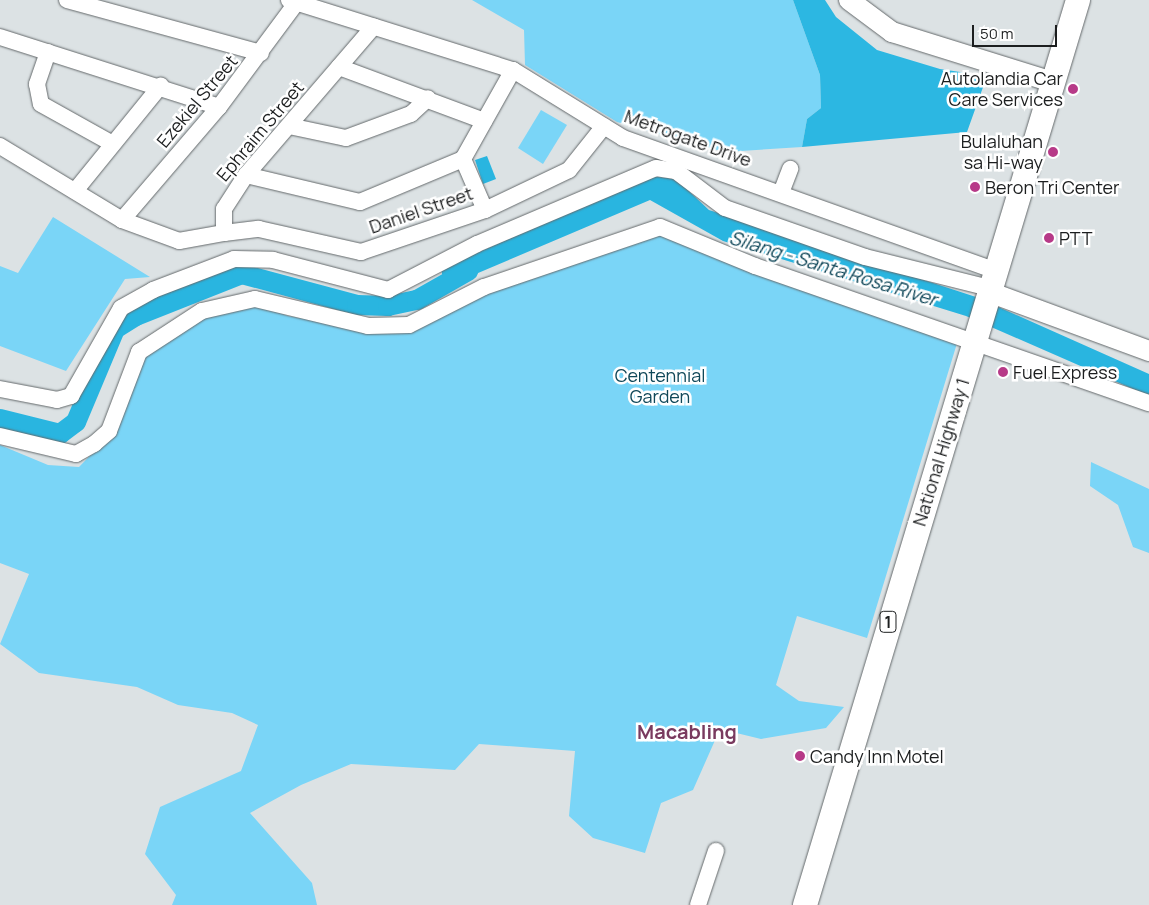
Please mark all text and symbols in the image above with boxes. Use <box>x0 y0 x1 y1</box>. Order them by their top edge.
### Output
scale bar <box>974 15 1059 47</box>
text: 50 m <box>980 23 1014 44</box>
street label: Ezekiel Street <box>152 50 242 152</box>
place label: Autolandia Car Care Services <box>941 68 1063 110</box>
street label: Ephraim Street <box>212 77 308 185</box>
marker: Autolandia Car Care Services <box>1067 83 1079 95</box>
street label: Metrogate Drive <box>622 105 754 171</box>
place label: Bulaluhan sa Hi-way <box>961 131 1043 173</box>
marker: Bulaluhan sa Hi-way <box>1047 146 1059 158</box>
place label: Beron Tri Center <box>985 176 1120 198</box>
marker: Beron Tri Center <box>969 181 981 193</box>
street label: Daniel Street <box>366 182 476 238</box>
water label: Silang - Santa Rosa River <box>726 227 940 311</box>
place label: PTT <box>1059 227 1092 249</box>
marker: PTT <box>1043 232 1055 244</box>
place label: Fuel Express <box>1013 361 1117 383</box>
park label: Centennial Garden <box>615 365 705 408</box>
marker: Fuel Express <box>997 366 1009 378</box>
street label: National Highway 1 <box>908 375 974 529</box>
road number: 1 <box>879 608 897 636</box>
district label: Macabling <box>637 719 737 743</box>
place label: Candy Inn Motel <box>810 745 944 767</box>
marker: Candy Inn Motel <box>794 750 806 762</box>

